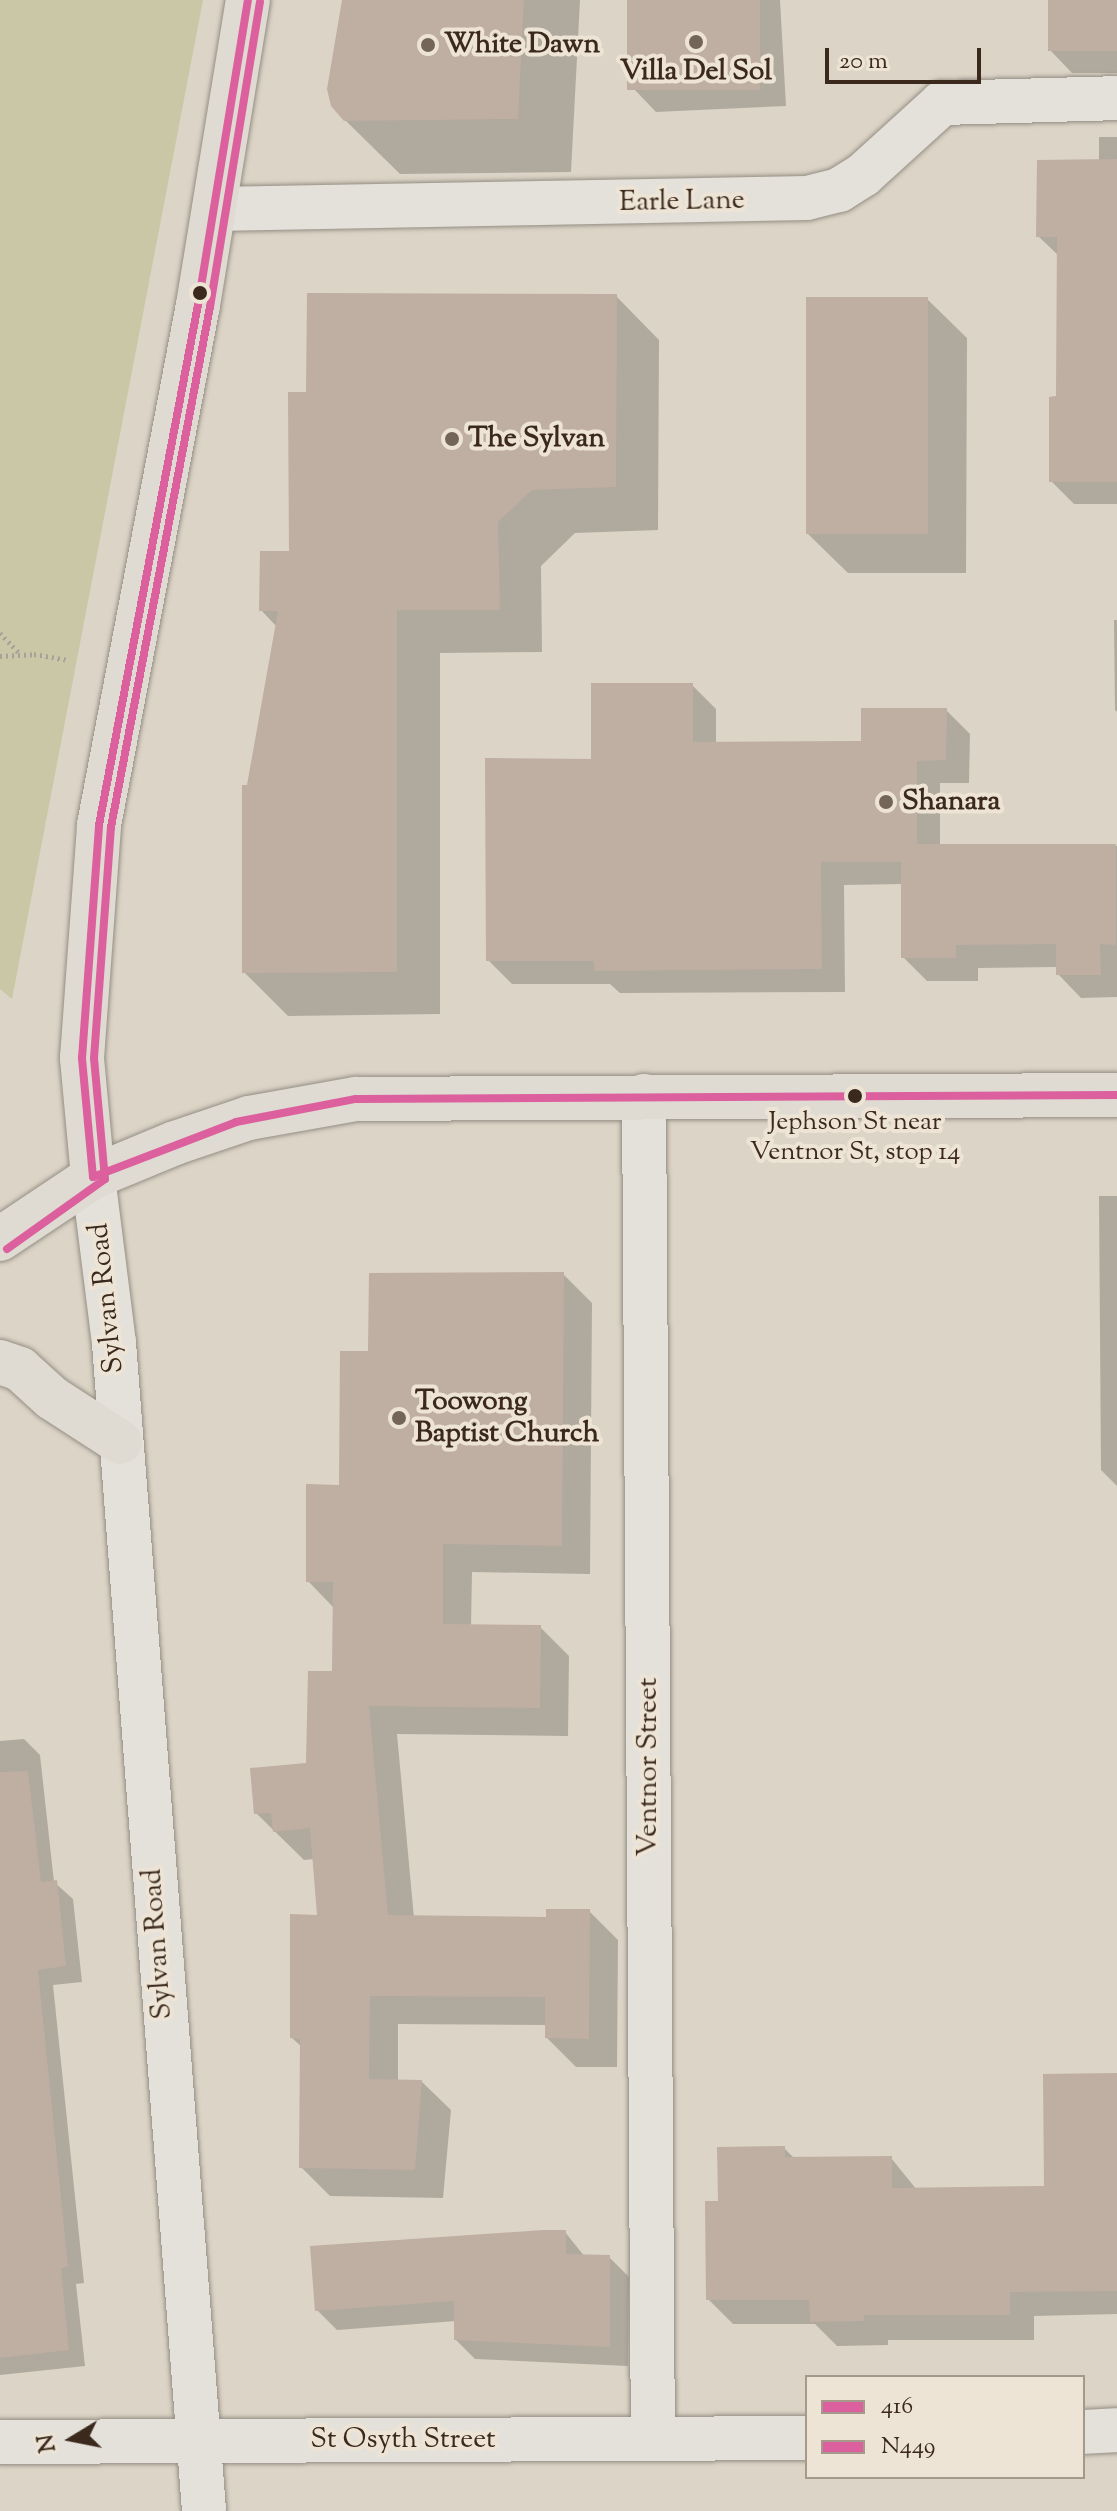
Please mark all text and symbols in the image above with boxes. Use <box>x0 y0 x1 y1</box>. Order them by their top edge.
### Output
place label: White Dawn <box>444 28 600 62</box>
scale bar <box>829 32 985 82</box>
marker: Villa Del Sol <box>687 33 705 51</box>
marker: White Dawn <box>419 36 437 54</box>
text: 20 m <box>839 45 888 79</box>
place label: Villa Del Sol <box>620 55 772 89</box>
street label: Earle Lane <box>619 184 745 220</box>
unlabelled marker <box>192 285 208 301</box>
place label: The Sylvan <box>468 422 605 456</box>
marker: The Sylvan <box>443 430 461 448</box>
place label: Shanara <box>902 785 1001 819</box>
marker: Shanara <box>877 793 895 811</box>
marker: Jephson St near Ventnor St, stop 14 <box>847 1088 863 1104</box>
place label: Jephson St near Ventnor St, stop 14 <box>750 1107 960 1168</box>
street label: Sylvan Road <box>82 1221 132 1375</box>
place label: Toowong Baptist Church <box>415 1385 599 1451</box>
marker: Toowong Baptist Church <box>390 1409 408 1427</box>
street label: Ventnor Street <box>632 1677 666 1857</box>
street label: Sylvan Road <box>136 1867 180 2021</box>
legend <box>805 2375 1085 2479</box>
text: 416 <box>881 2390 913 2424</box>
north arrow <box>32 2399 112 2479</box>
street label: St Osyth Street <box>310 2423 496 2457</box>
text: N449 <box>881 2430 935 2464</box>
text: N <box>31 2432 66 2455</box>

